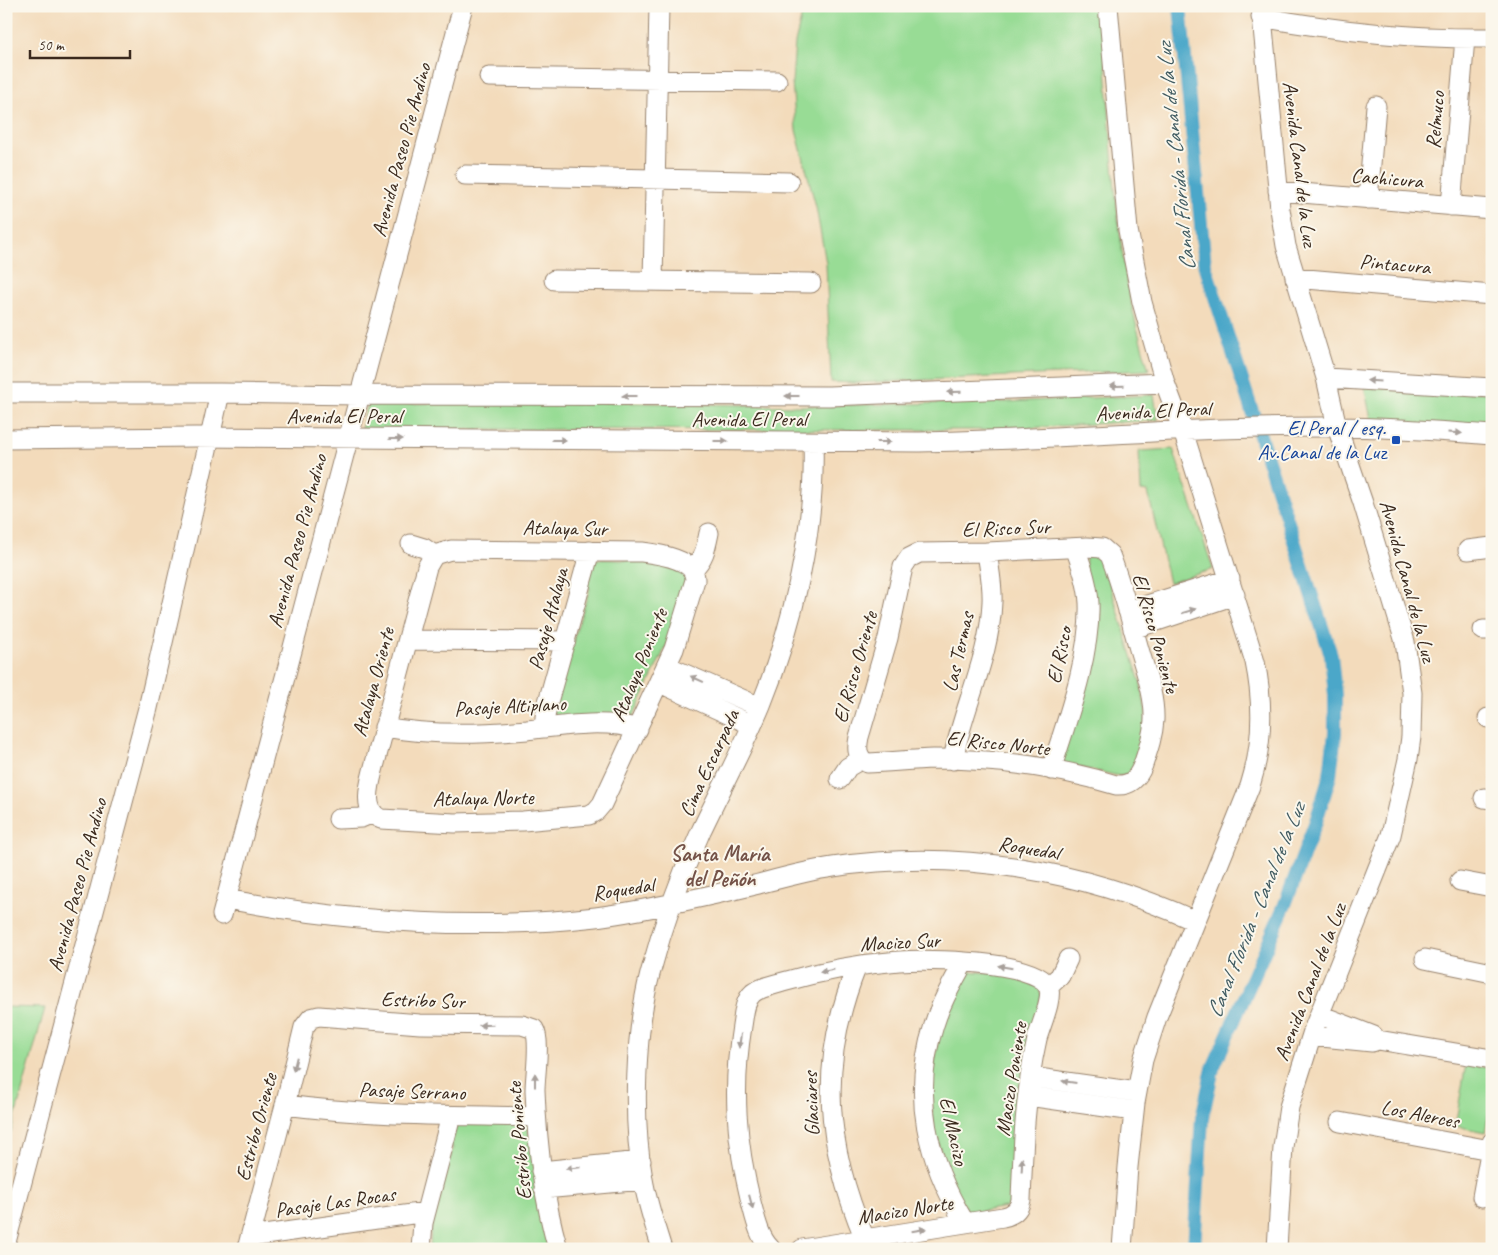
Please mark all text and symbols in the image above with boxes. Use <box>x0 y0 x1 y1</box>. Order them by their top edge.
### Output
scale bar <box>30 28 130 60</box>
text: 50 m <box>38 36 65 55</box>
water label: Canal Florida - Canal de la Luz <box>1150 39 1202 272</box>
street label: Avenida Paseo Pie Andino <box>365 59 437 240</box>
street label: Avenida Canal de la Luz <box>1277 80 1323 251</box>
street label: Relmuco <box>1420 89 1451 150</box>
street label: Cachicura <box>1350 162 1426 194</box>
street label: Pintacura <box>1359 248 1433 280</box>
one-way arrow <box>1366 377 1382 385</box>
one-way arrow <box>1108 382 1124 390</box>
one-way arrow <box>946 388 962 396</box>
one-way arrow <box>621 392 637 400</box>
one-way arrow <box>784 392 800 400</box>
street label: Avenida El Peral <box>1095 395 1215 427</box>
street label: Avenida El Peral <box>287 403 405 429</box>
street label: Avenida El Peral <box>692 406 810 432</box>
place label: El Peral / esq. Av.Canal de la Luz <box>1258 415 1388 465</box>
one-way arrow <box>1447 429 1463 437</box>
marker: El Peral / esq. Av.Canal de la Luz <box>1390 434 1402 446</box>
one-way arrow <box>389 435 405 443</box>
one-way arrow <box>551 436 567 444</box>
one-way arrow <box>714 438 730 446</box>
one-way arrow <box>876 438 892 446</box>
street label: Avenida Paseo Pie Andino <box>261 450 333 631</box>
street label: Avenida Canal de la Luz <box>1374 497 1443 667</box>
street label: El Risco Sur <box>962 513 1053 543</box>
street label: Atalaya Sur <box>522 514 610 542</box>
street label: Pasaje Atalaya <box>522 563 575 673</box>
street label: El Risco Poniente <box>1127 570 1186 697</box>
street label: Atalaya Poniente <box>605 603 674 725</box>
one-way arrow <box>1181 606 1196 614</box>
street label: El Risco Oriente <box>827 607 884 726</box>
street label: Las Termas <box>936 608 980 694</box>
street label: El Risco <box>1040 622 1078 686</box>
street label: Atalaya Oriente <box>346 624 400 739</box>
one-way arrow <box>689 674 704 682</box>
street label: Pasaje Altiplano <box>454 690 568 722</box>
street label: Cima Escarpada <box>673 704 746 821</box>
street label: El Risco Norte <box>945 725 1053 762</box>
street label: Atalaya Norte <box>432 784 535 812</box>
street label: Avenida Paseo Pie Andino <box>41 794 113 975</box>
water label: Canal Florida - Canal de la Luz <box>1200 796 1313 1022</box>
street label: Roquedal <box>996 830 1065 866</box>
district label: Santa María del Peñón <box>670 840 772 893</box>
street label: Roquedal <box>590 871 659 907</box>
street label: Avenida Canal de la Luz <box>1268 897 1353 1064</box>
street label: Macizo Sur <box>859 927 942 957</box>
one-way arrow <box>997 963 1013 971</box>
one-way arrow <box>818 968 834 976</box>
street label: Estribo Sur <box>381 986 467 1015</box>
street label: Macizo Poniente <box>989 1018 1033 1138</box>
one-way arrow <box>478 1021 494 1029</box>
one-way arrow <box>736 1034 744 1050</box>
one-way arrow <box>291 1056 299 1071</box>
street label: Estribo Oriente <box>229 1069 283 1184</box>
street label: Glaciares <box>797 1069 825 1137</box>
one-way arrow <box>531 1071 539 1087</box>
street label: Pasaje Serrano <box>358 1076 467 1106</box>
one-way arrow <box>1061 1078 1077 1086</box>
street label: Estribo Poniente <box>501 1080 537 1201</box>
street label: El Macizo <box>934 1094 975 1169</box>
street label: Los Alerces <box>1379 1094 1463 1135</box>
one-way arrow <box>1019 1157 1027 1173</box>
one-way arrow <box>565 1164 581 1172</box>
street label: Pasaje Las Rocas <box>273 1180 399 1223</box>
street label: Macizo Norte <box>855 1189 956 1230</box>
one-way arrow <box>748 1195 756 1210</box>
one-way arrow <box>911 1226 927 1234</box>

